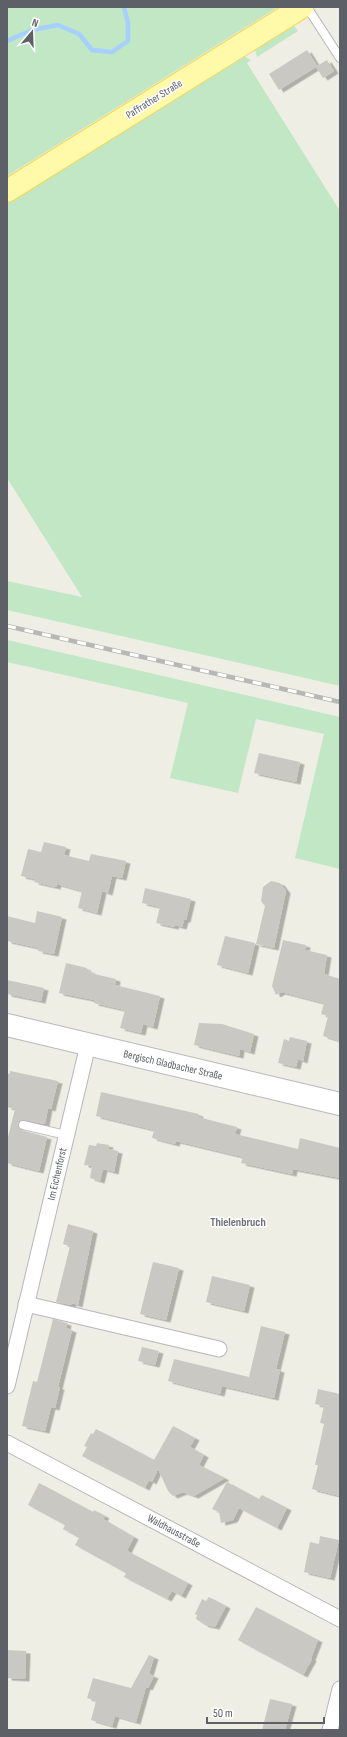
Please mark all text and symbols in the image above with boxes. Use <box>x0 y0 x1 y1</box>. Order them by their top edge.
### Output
north arrow <box>12 12 52 52</box>
text: N <box>30 16 40 30</box>
street label: Paffrather Straße <box>123 77 185 121</box>
street label: Bergisch Gladbacher Straße <box>122 1047 224 1083</box>
street label: Im Eichenforst <box>45 1146 70 1202</box>
district label: Thielenbruch <box>210 1215 266 1230</box>
street label: Waldhausstraße <box>145 1511 203 1551</box>
scale bar <box>207 1699 324 1725</box>
text: 50 m <box>213 1706 233 1721</box>

